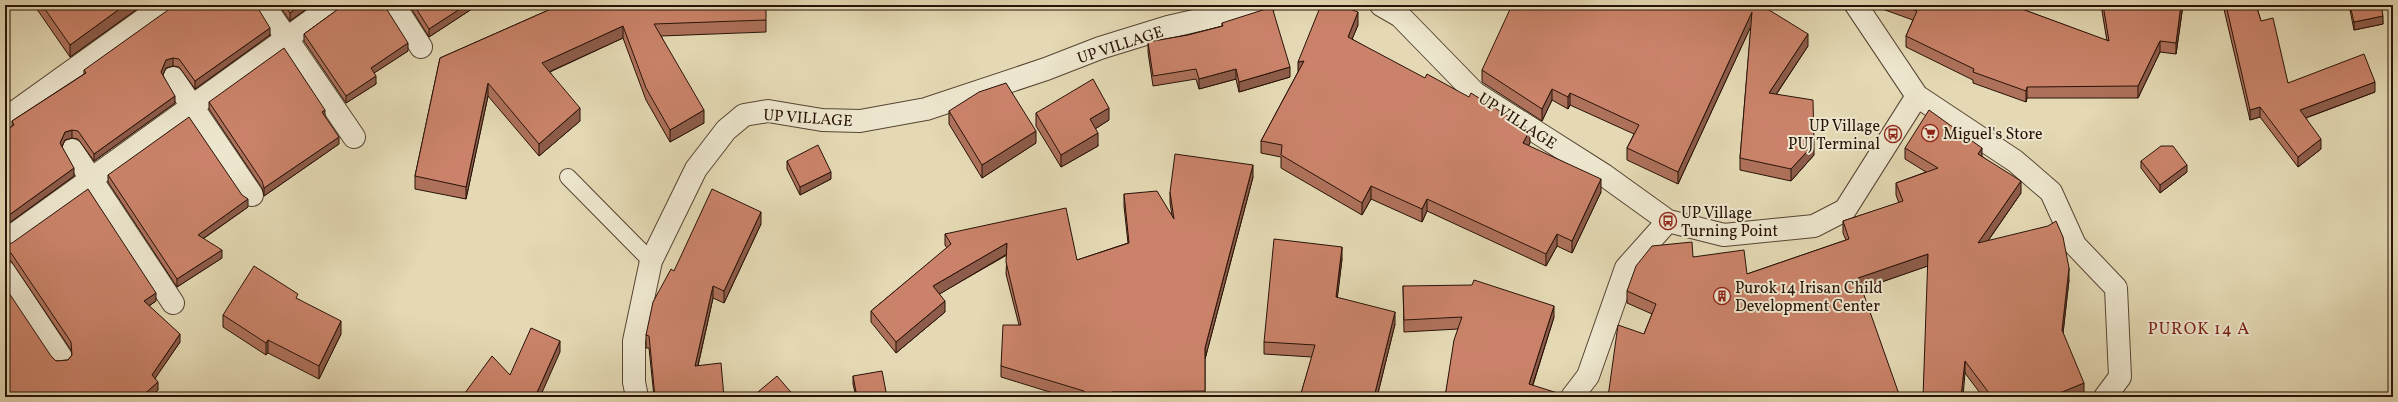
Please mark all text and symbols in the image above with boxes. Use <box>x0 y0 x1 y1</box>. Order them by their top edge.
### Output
street label: UP VILLAGE <box>1075 22 1167 70</box>
street label: UP VILLAGE <box>1473 88 1560 155</box>
street label: UP VILLAGE <box>762 105 853 133</box>
place label: UP Village PUJ Terminal <box>1788 116 1880 156</box>
supermarket icon: Miguel's Store <box>1920 123 1940 143</box>
bus stop icon: UP Village PUJ Terminal <box>1883 124 1903 144</box>
place label: Miguel's Store <box>1943 124 2043 146</box>
place label: UP Village Turning Point <box>1681 203 1778 243</box>
bus stop icon: UP Village Turning Point <box>1658 211 1678 231</box>
place label: Purok 14 Irisan Child Development Center <box>1735 278 1883 318</box>
building icon: Purok 14 Irisan Child Development Center <box>1712 286 1732 306</box>
district label: PUROK 14 A <box>2148 318 2250 341</box>

